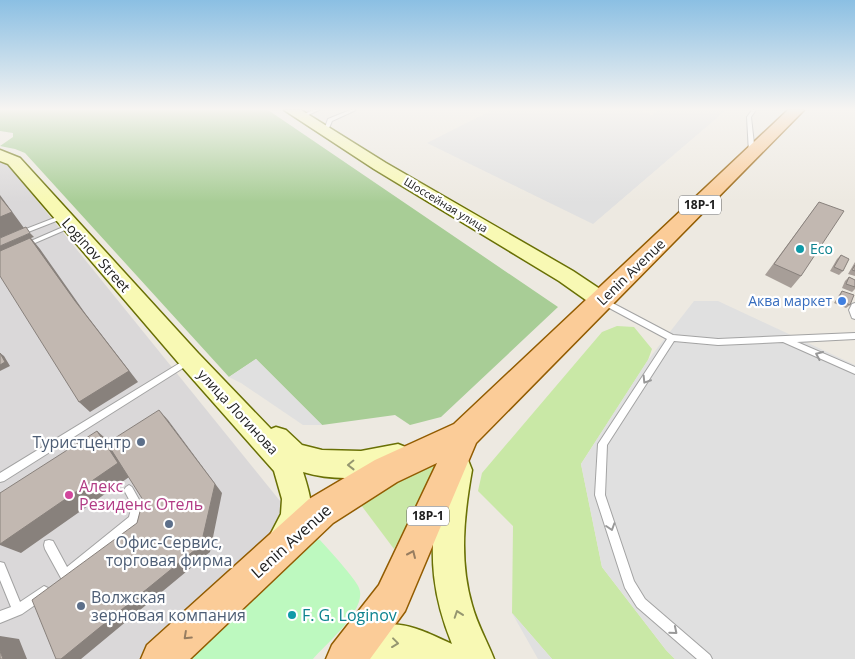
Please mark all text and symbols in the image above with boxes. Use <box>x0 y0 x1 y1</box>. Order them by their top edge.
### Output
street label: Шоссейная улица <box>401 174 491 236</box>
road number: 18Р-1 <box>679 196 721 214</box>
street label: Loginov Street <box>58 214 135 296</box>
street label: Lenin Avenue <box>592 234 669 309</box>
place label: Eco <box>810 239 833 258</box>
marker: Eco <box>794 243 806 255</box>
place label: Аква маркет <box>748 291 832 310</box>
marker: Аква маркет <box>836 295 848 307</box>
one-way arrow <box>815 351 824 362</box>
street label: улица Логинова <box>194 365 283 459</box>
one-way arrow <box>643 374 653 383</box>
place label: Туристцентр <box>33 431 131 453</box>
marker: Туристцентр <box>135 436 147 448</box>
one-way arrow <box>347 459 355 470</box>
place label: Алекс Резиденс Отель <box>79 475 203 515</box>
marker: Алекс Резиденс Отель <box>63 489 75 501</box>
street label: Lenin Avenue <box>246 499 336 583</box>
road number: 18Р-1 <box>407 506 449 526</box>
marker: Офис-Сервис, торговая фирма <box>163 518 175 530</box>
one-way arrow <box>605 523 615 531</box>
place label: Офис-Сервис, торговая фирма <box>106 531 232 571</box>
one-way arrow <box>405 550 416 559</box>
place label: Волжская зерновая компания <box>91 586 246 626</box>
marker: Волжская зерновая компания <box>75 600 87 612</box>
place label: F. G. Loginov <box>302 604 397 626</box>
marker: F. G. Loginov <box>286 609 298 621</box>
one-way arrow <box>454 610 464 618</box>
one-way arrow <box>668 626 677 635</box>
one-way arrow <box>183 630 192 639</box>
one-way arrow <box>392 637 400 648</box>

